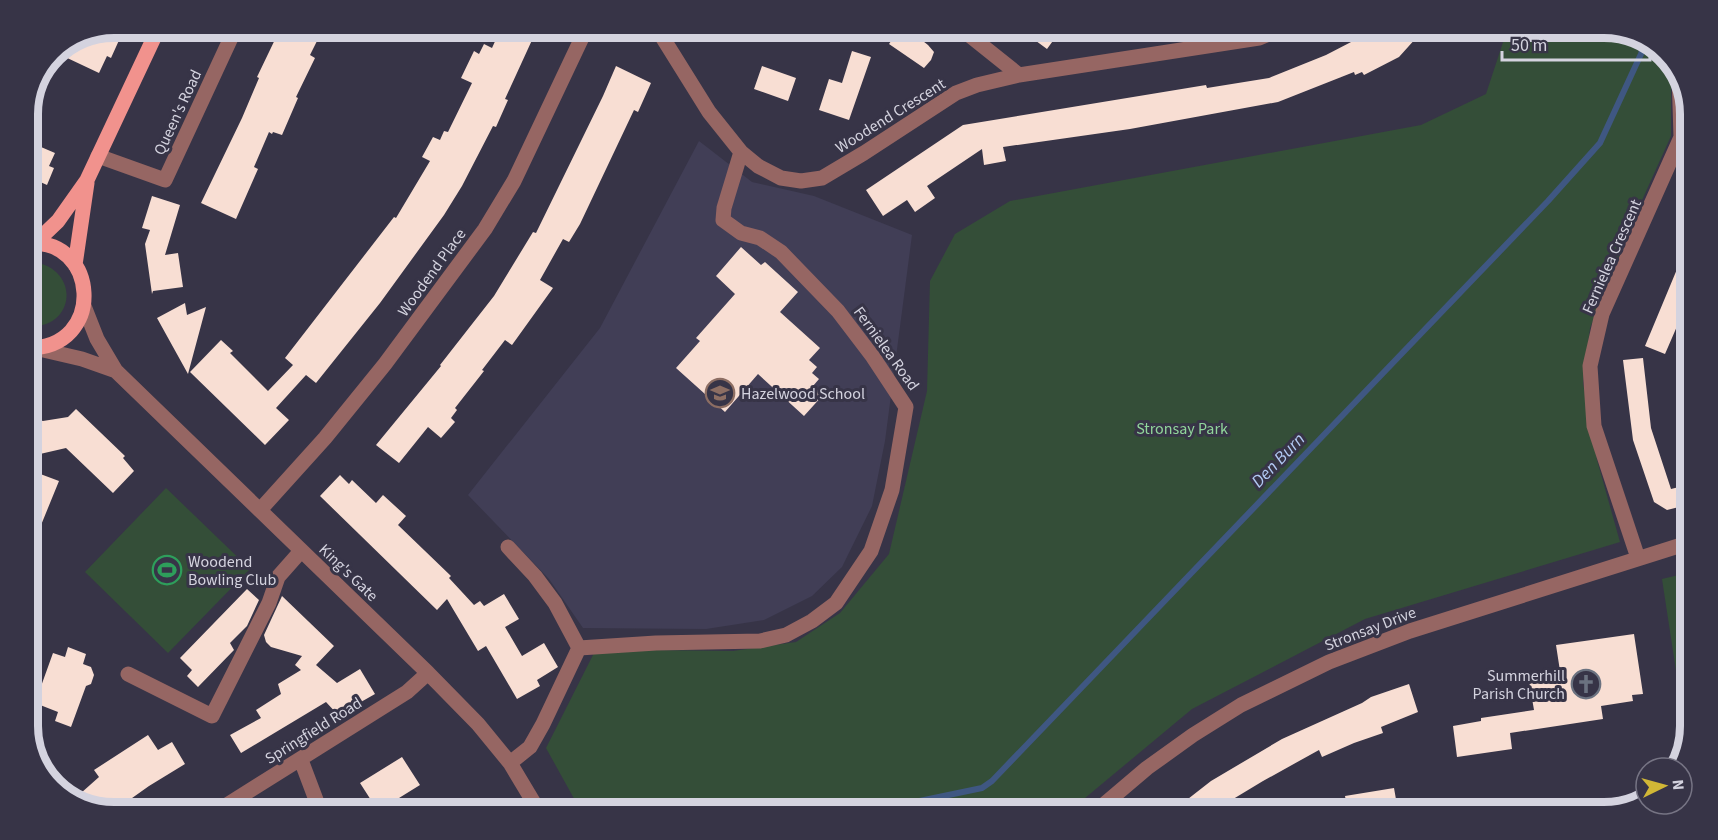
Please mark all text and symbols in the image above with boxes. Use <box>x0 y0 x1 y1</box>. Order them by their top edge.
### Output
scale bar <box>1502 24 1650 62</box>
text: 50 m <box>1511 33 1547 58</box>
street label: Queen's Road <box>149 66 207 159</box>
street label: Woodend Crescent <box>831 73 950 159</box>
street label: Fernielea Crescent <box>1577 195 1647 317</box>
street label: Woodend Place <box>392 224 471 321</box>
street label: Fernielea Road <box>848 302 924 395</box>
school or university icon: Hazelwood School <box>704 377 736 409</box>
place label: Hazelwood School <box>741 383 865 405</box>
park label: Stronsay Park <box>1136 418 1228 440</box>
water label: Den Burn <box>1246 427 1311 493</box>
street label: King's Gate <box>314 539 383 607</box>
place label: Woodend Bowling Club <box>188 551 276 591</box>
sports icon: Woodend Bowling Club <box>151 554 183 586</box>
street label: Stronsay Drive <box>1321 601 1419 656</box>
place label: Summerhill Parish Church <box>1473 665 1565 705</box>
church icon: Summerhill Parish Church <box>1570 668 1602 700</box>
street label: Springfield Road <box>261 692 366 770</box>
north arrow <box>1634 756 1694 816</box>
text: N <box>1667 779 1689 791</box>

